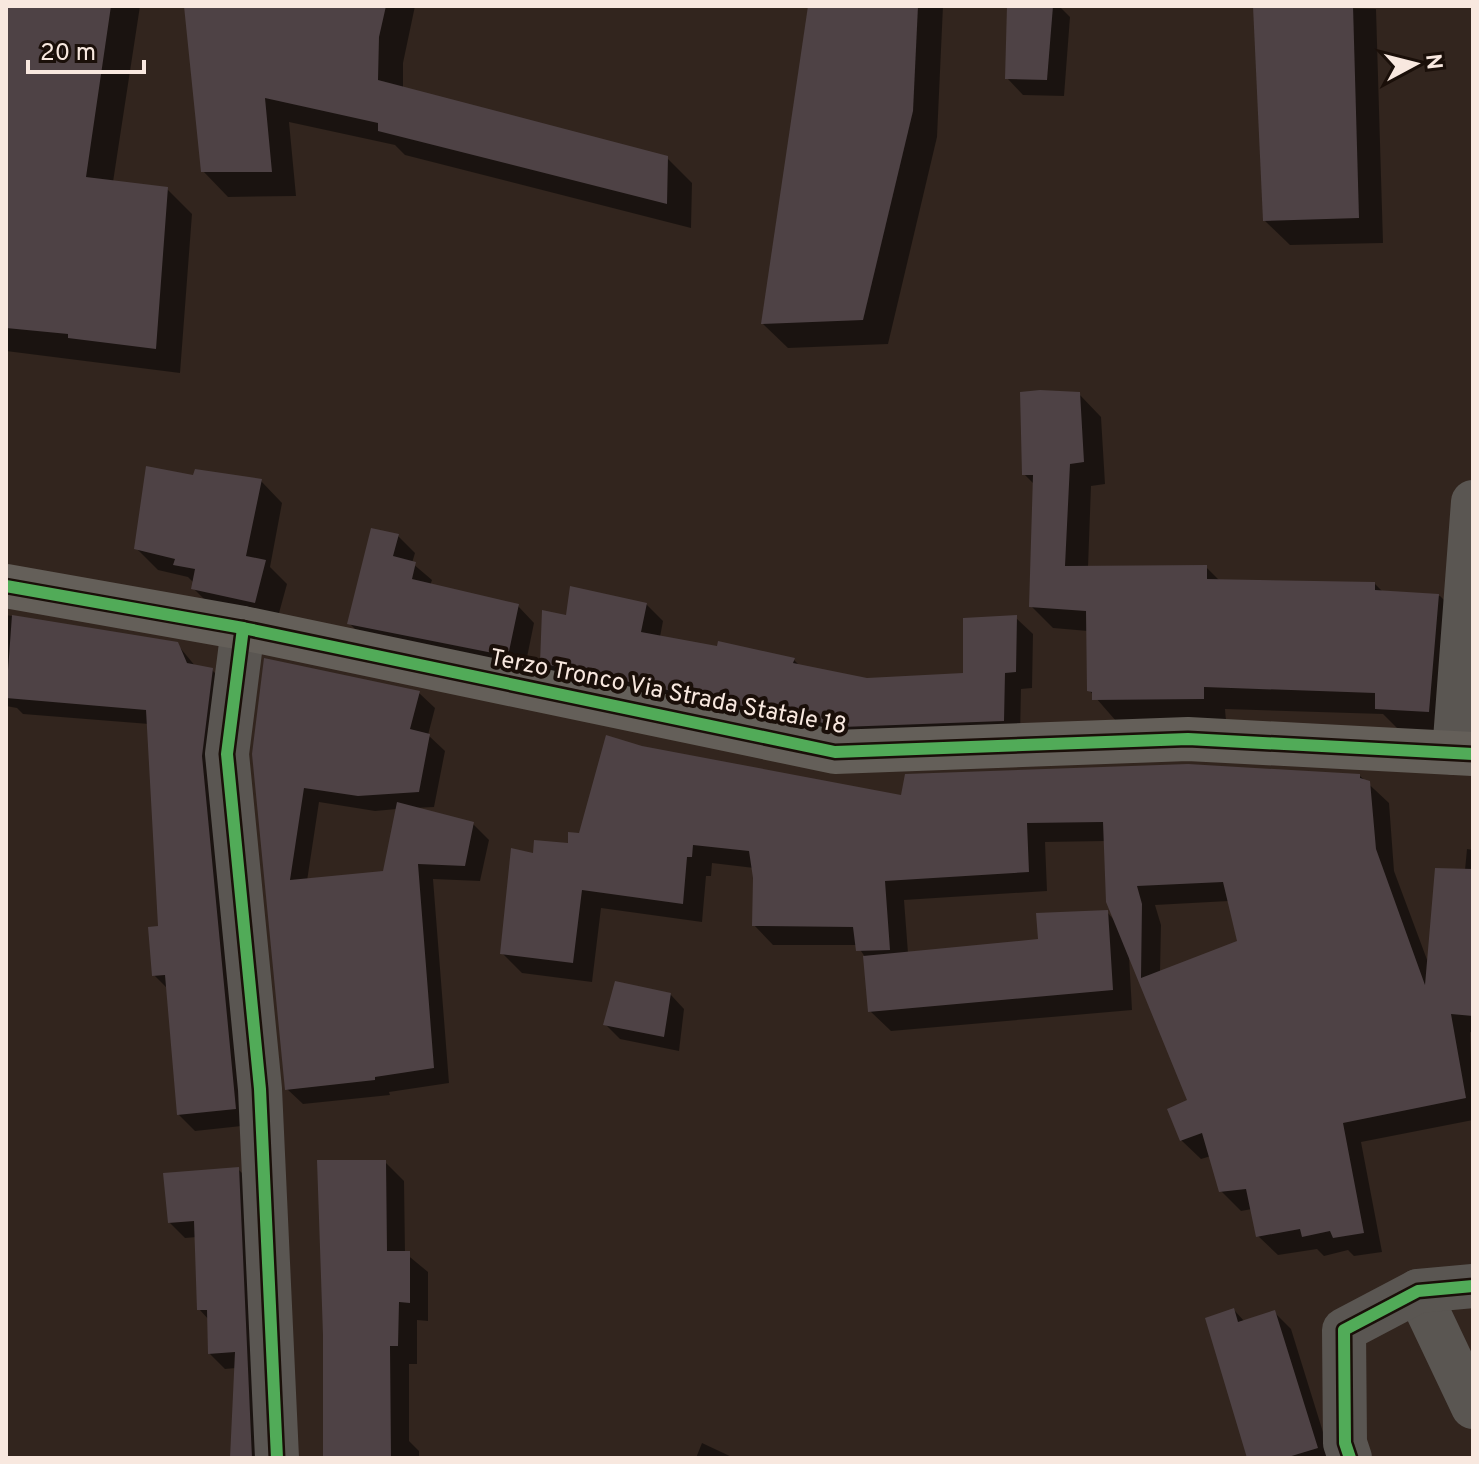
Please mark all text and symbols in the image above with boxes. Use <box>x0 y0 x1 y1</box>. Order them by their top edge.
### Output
scale bar <box>28 24 144 74</box>
north arrow <box>1375 24 1455 104</box>
text: 20 m <box>40 39 96 69</box>
text: N <box>1418 52 1447 71</box>
street label: Terzo Tronco Via Strada Statale 18 <box>487 644 849 742</box>

